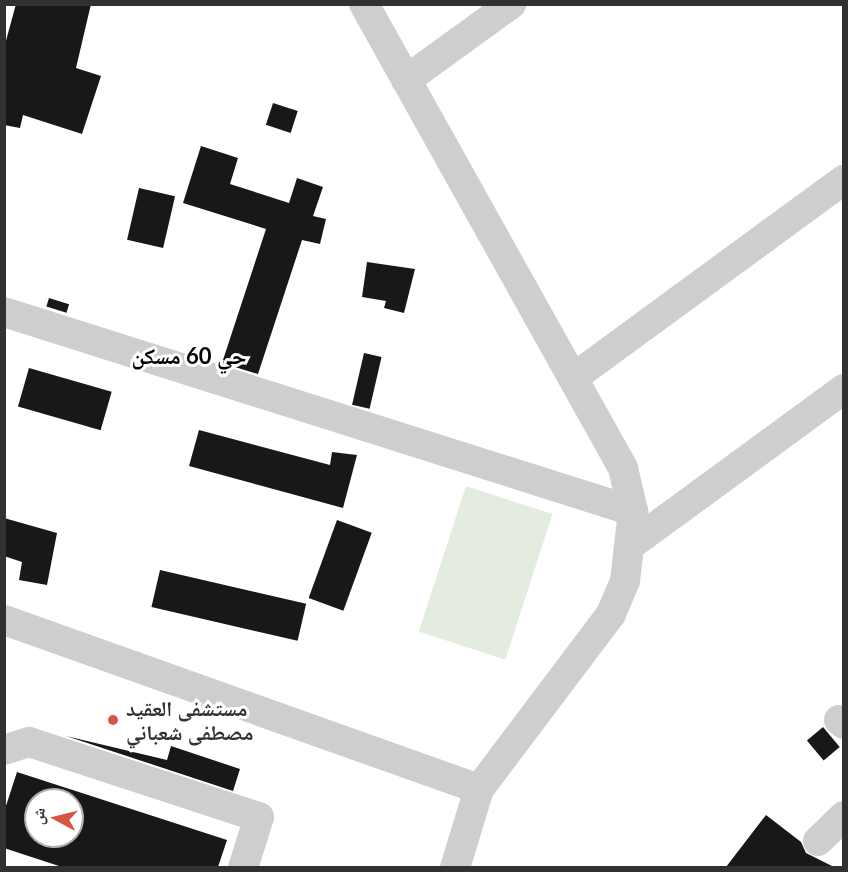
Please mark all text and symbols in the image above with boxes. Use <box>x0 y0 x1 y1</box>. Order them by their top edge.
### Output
district label: حي 60 مسكن <box>132 343 246 369</box>
place label: مستشفى العقيد مصطفى شعباني <box>126 695 253 745</box>
marker: مستشفى العقيد مصطفى شعباني <box>104 711 122 729</box>
north arrow <box>24 788 84 848</box>
text: ش <box>27 806 48 826</box>

